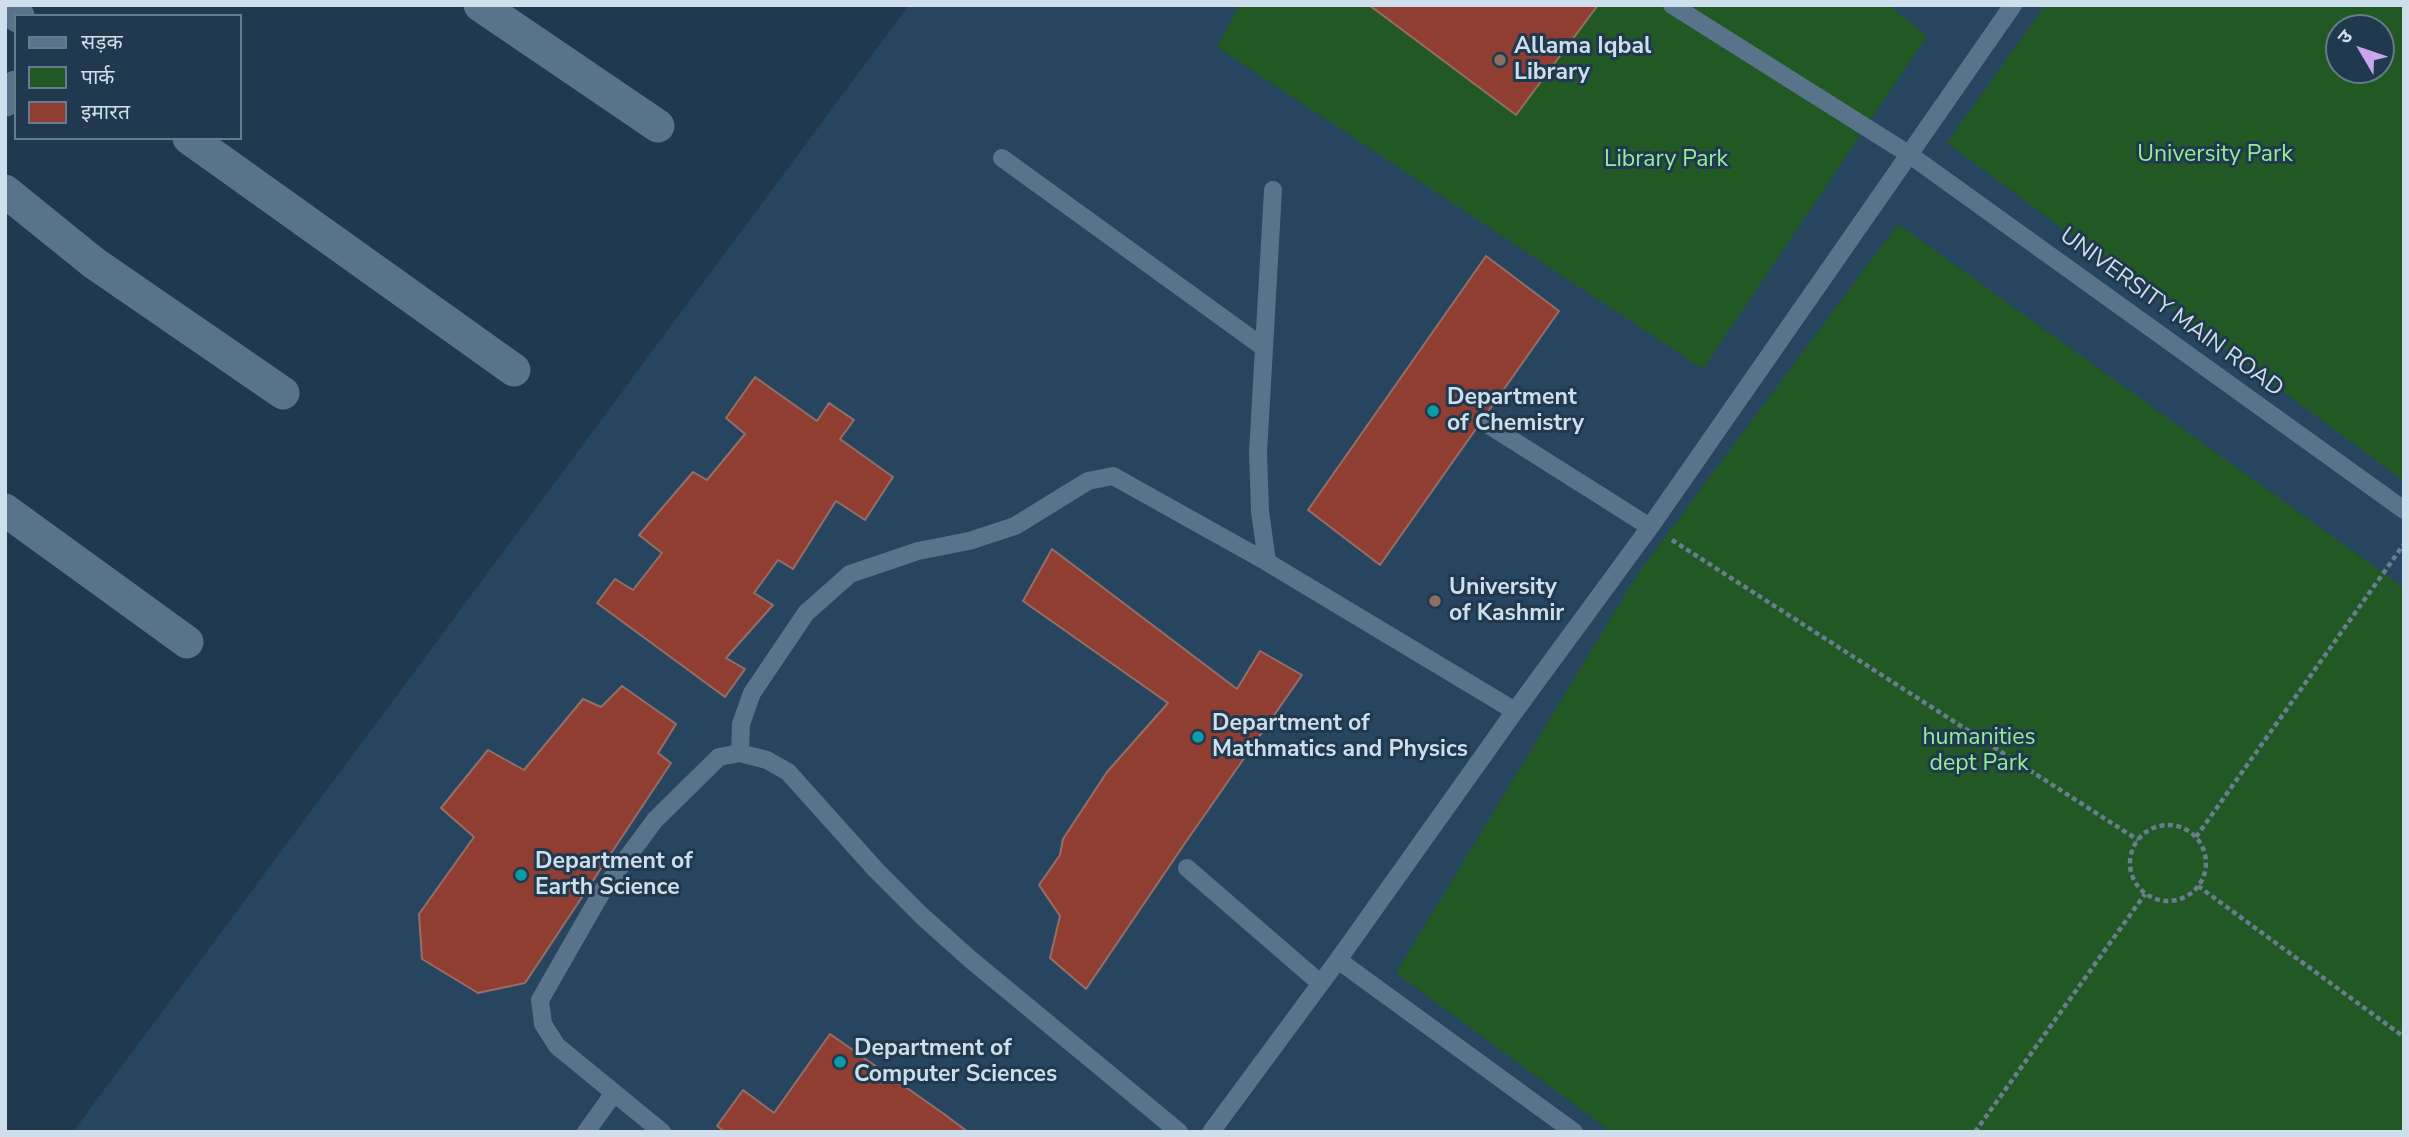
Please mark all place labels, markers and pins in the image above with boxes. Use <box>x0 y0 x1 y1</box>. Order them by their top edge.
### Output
place label: Allama Iqbal Library <box>1514 33 1651 87</box>
marker: Allama Iqbal Library <box>1492 52 1508 68</box>
place label: Department of Chemistry <box>1447 384 1584 438</box>
marker: Department of Chemistry <box>1425 403 1441 419</box>
place label: University of Kashmir <box>1449 574 1564 628</box>
marker: University of Kashmir <box>1427 593 1443 609</box>
place label: Department of Mathmatics and Physics <box>1212 710 1468 764</box>
marker: Department of Mathmatics and Physics <box>1190 729 1206 745</box>
place label: Department of Earth Science <box>535 848 693 902</box>
marker: Department of Earth Science <box>513 867 529 883</box>
place label: Department of Computer Sciences <box>854 1035 1057 1089</box>
marker: Department of Computer Sciences <box>832 1054 848 1070</box>

